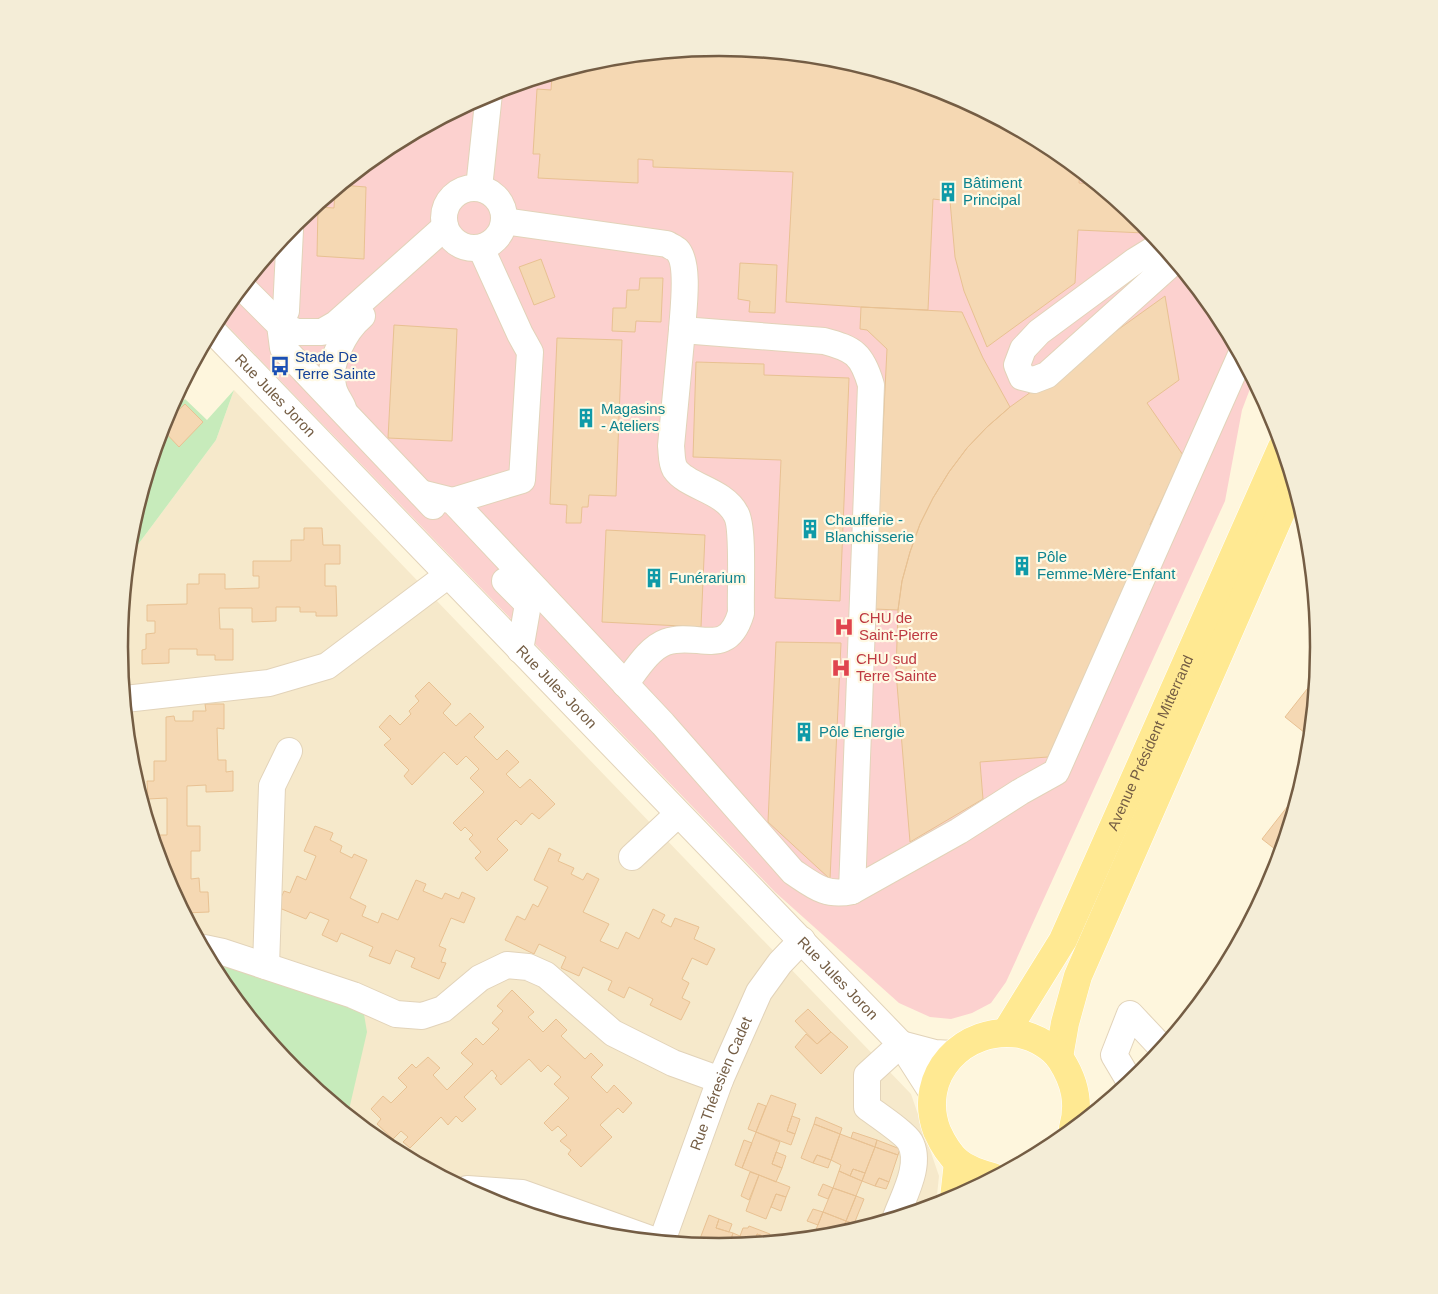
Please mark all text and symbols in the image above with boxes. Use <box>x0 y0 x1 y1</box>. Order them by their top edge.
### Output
place label: Bâtiment Principal <box>963 174 1023 208</box>
building icon: Bâtiment Principal <box>937 181 959 203</box>
place label: Stade De Terre Sainte <box>295 348 376 382</box>
street label: Rue Jules Joron <box>232 350 319 440</box>
bus stop icon: Stade De Terre Sainte <box>269 355 291 377</box>
place label: Magasins - Ateliers <box>601 400 665 434</box>
building icon: Magasins - Ateliers <box>575 407 597 429</box>
place label: Chaufferie - Blanchisserie <box>825 511 914 545</box>
building icon: Chaufferie - Blanchisserie <box>799 518 821 540</box>
place label: Pôle Femme-Mère-Enfant <box>1037 548 1176 582</box>
building icon: Pôle Femme-Mère-Enfant <box>1011 555 1033 577</box>
building icon: Funérarium <box>643 567 665 589</box>
place label: Funérarium <box>669 569 746 586</box>
place label: CHU de Saint-Pierre <box>859 609 938 643</box>
hospital icon: CHU de Saint-Pierre <box>833 616 855 638</box>
street label: Rue Jules Joron <box>513 642 601 731</box>
place label: CHU sud Terre Sainte <box>856 650 937 684</box>
street label: Avenue Président Mitterrand <box>1104 652 1196 833</box>
hospital icon: CHU sud Terre Sainte <box>830 657 852 679</box>
building icon: Pôle Energie <box>793 721 815 743</box>
place label: Pôle Energie <box>819 723 905 740</box>
street label: Rue Jules Joron <box>794 933 882 1023</box>
street label: Rue Théresien Cadet <box>686 1013 755 1153</box>

